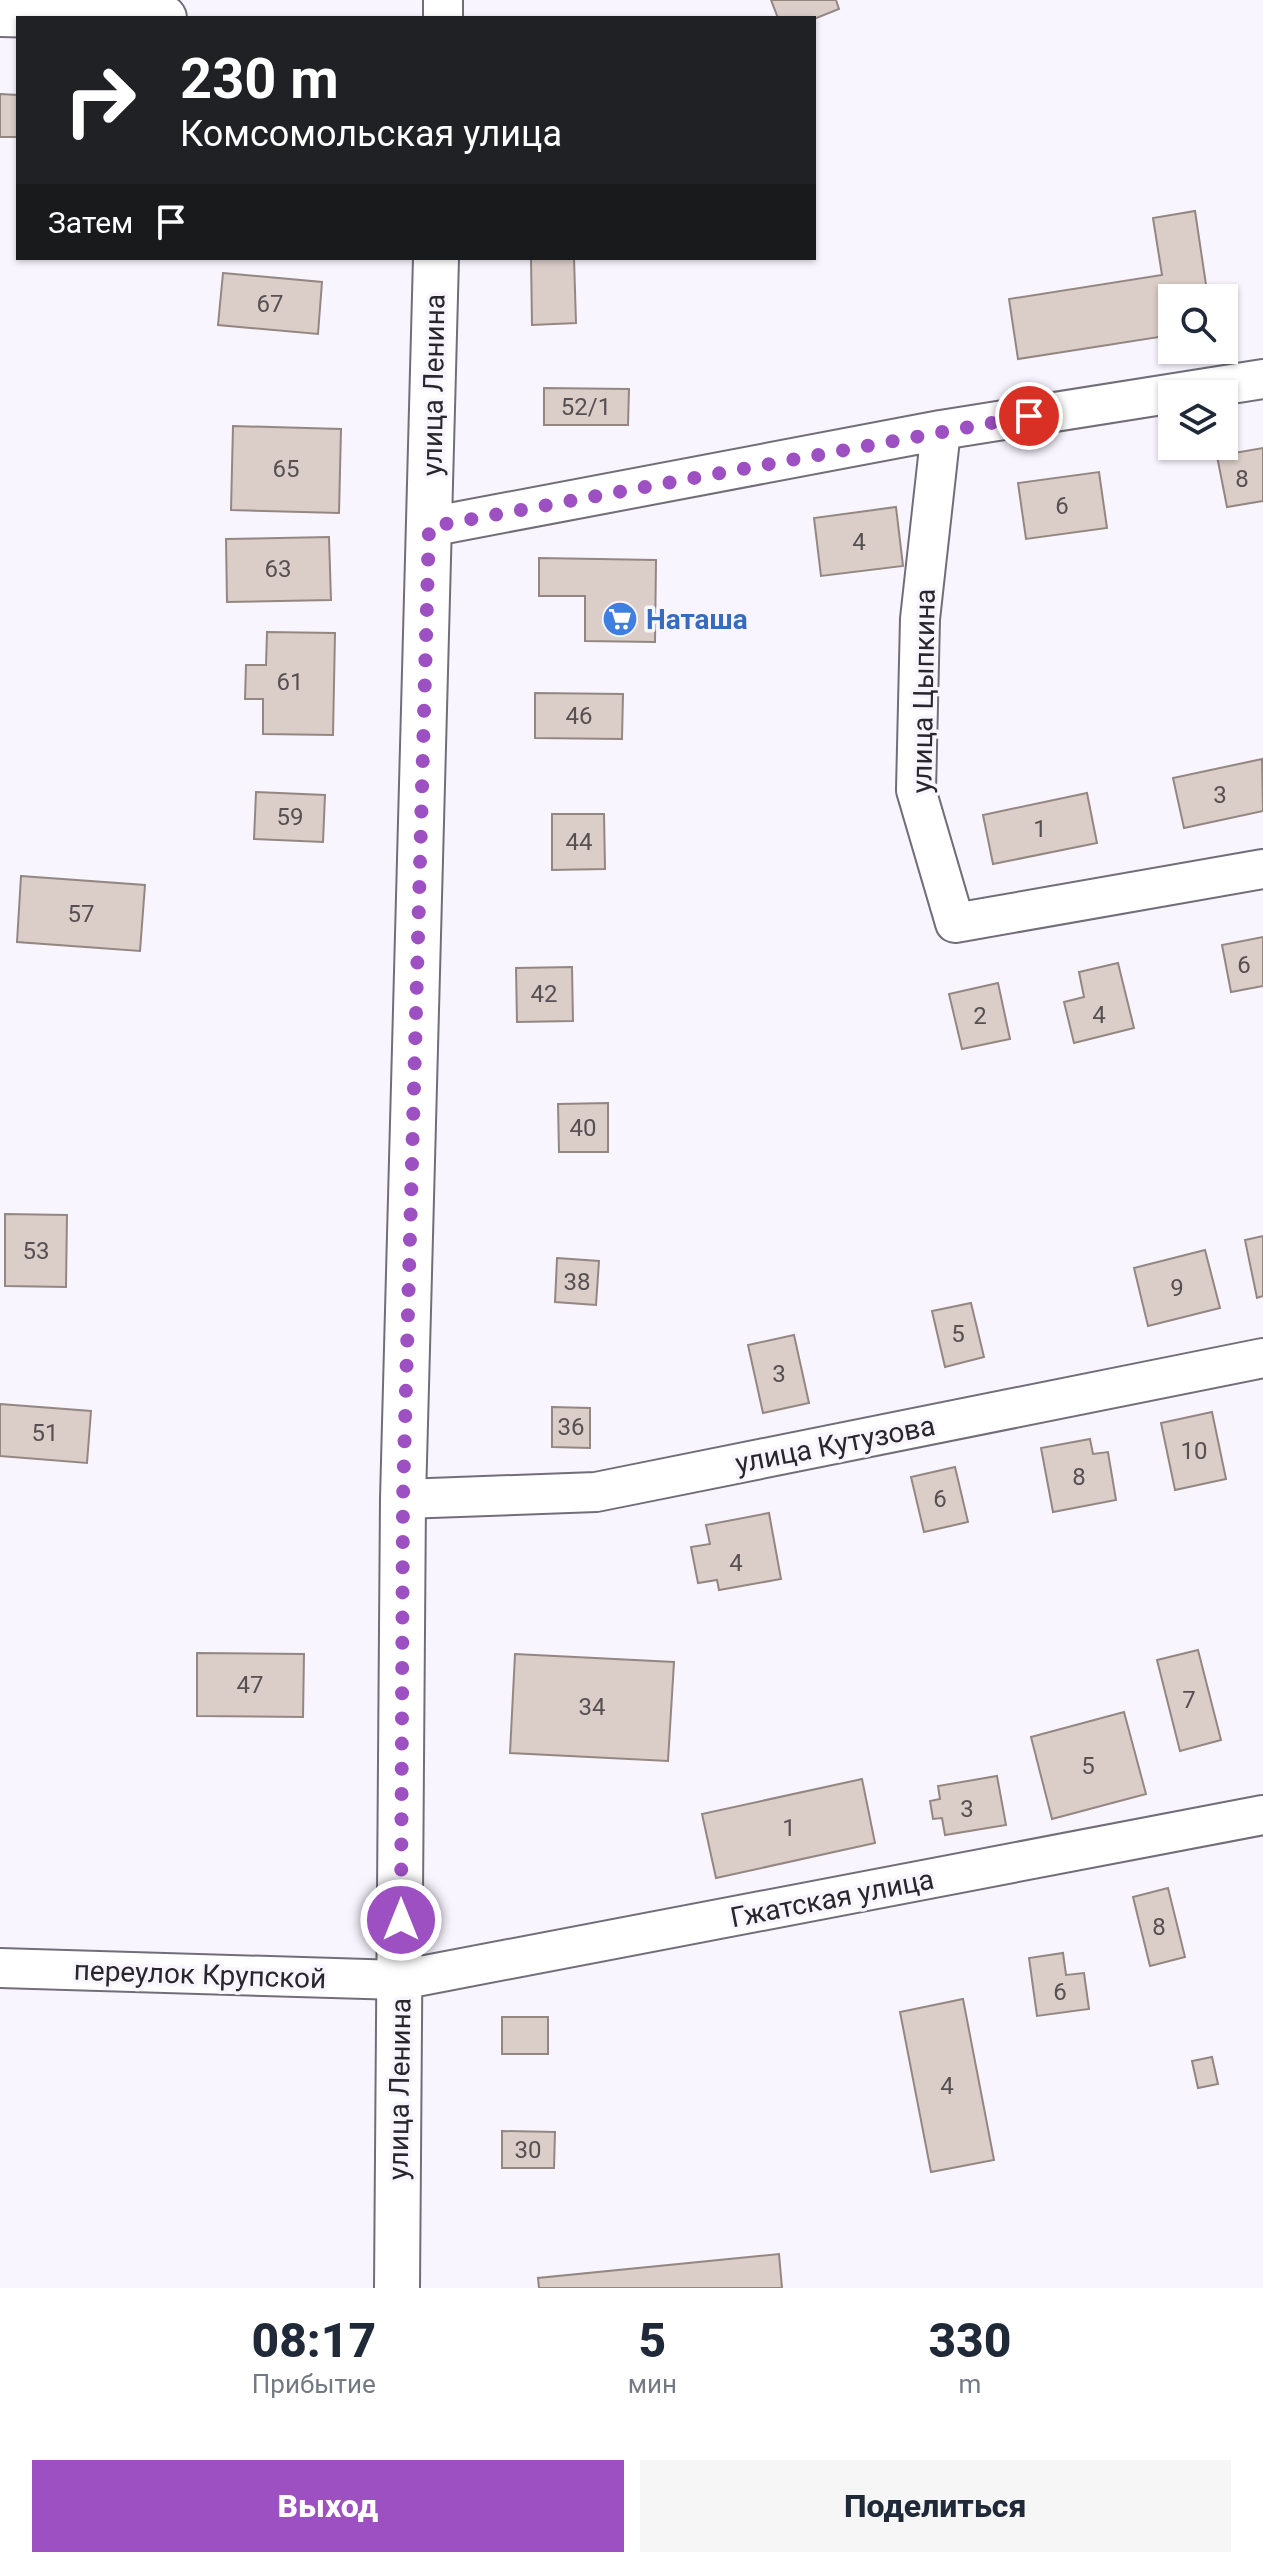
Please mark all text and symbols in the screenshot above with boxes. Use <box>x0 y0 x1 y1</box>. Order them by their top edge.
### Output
text: 230 m <box>180 46 339 112</box>
icon: right <box>48 48 152 152</box>
text: Комсомольская улица <box>180 113 562 155</box>
icon: arrive <box>149 200 193 244</box>
text: Затем <box>48 205 133 240</box>
map controls <box>1158 284 1238 460</box>
button: search <box>1158 284 1238 364</box>
house number: 67 <box>257 290 283 318</box>
street label: улица Ленина <box>415 294 452 476</box>
button: layers <box>1158 380 1238 460</box>
pin <box>995 382 1063 450</box>
house number: 52/1 <box>561 393 611 421</box>
icon: arrive <box>1007 394 1051 438</box>
house number: 65 <box>273 455 299 483</box>
house number: 8 <box>1235 465 1249 493</box>
house number: 6 <box>1055 492 1069 520</box>
house number: 4 <box>852 528 866 556</box>
house number: 63 <box>265 555 291 583</box>
street label: улица Цыпкина <box>905 588 942 794</box>
supermarket icon: Наташа <box>601 600 639 638</box>
place label: Наташа <box>646 603 748 636</box>
house number: 61 <box>277 668 303 696</box>
house number: 46 <box>566 702 592 730</box>
house number: 3 <box>1213 781 1227 809</box>
house number: 59 <box>277 803 303 831</box>
house number: 1 <box>1033 815 1047 843</box>
house number: 44 <box>566 828 592 856</box>
house number: 57 <box>68 900 94 928</box>
house number: 6 <box>1237 951 1251 979</box>
house number: 42 <box>531 980 557 1008</box>
house number: 4 <box>1092 1001 1106 1029</box>
house number: 2 <box>973 1002 987 1030</box>
house number: 40 <box>570 1114 596 1142</box>
house number: 53 <box>23 1237 49 1265</box>
house number: 38 <box>564 1268 590 1296</box>
house number: 9 <box>1170 1274 1184 1302</box>
house number: 5 <box>951 1320 965 1348</box>
house number: 3 <box>772 1360 786 1388</box>
street label: улица Кутузова <box>732 1409 938 1480</box>
house number: 36 <box>558 1413 584 1441</box>
house number: 51 <box>32 1419 58 1447</box>
house number: 10 <box>1181 1437 1207 1465</box>
house number: 8 <box>1072 1463 1086 1491</box>
house number: 6 <box>933 1485 947 1513</box>
house number: 4 <box>729 1549 743 1577</box>
house number: 47 <box>237 1671 263 1699</box>
house number: 7 <box>1182 1686 1196 1714</box>
house number: 34 <box>579 1693 605 1721</box>
house number: 5 <box>1081 1752 1095 1780</box>
house number: 3 <box>960 1795 974 1823</box>
house number: 1 <box>782 1814 796 1842</box>
street label: Гжатская улица <box>728 1863 937 1934</box>
position arrow <box>359 1878 443 1962</box>
house number: 8 <box>1152 1913 1166 1941</box>
street label: переулок Крупской <box>73 1954 327 1995</box>
house number: 6 <box>1053 1978 1067 2006</box>
street label: улица Ленина <box>381 1998 418 2180</box>
house number: 4 <box>940 2072 954 2100</box>
house number: 30 <box>515 2136 541 2164</box>
text: 08:17 <box>251 2312 376 2369</box>
text: 5 <box>638 2312 666 2369</box>
text: 330 <box>928 2312 1011 2369</box>
text: Прибытие <box>252 2369 376 2399</box>
text: мин <box>628 2369 677 2399</box>
text: m <box>959 2369 981 2399</box>
button: Выход <box>32 2460 624 2552</box>
button: Поделиться <box>640 2460 1231 2552</box>

